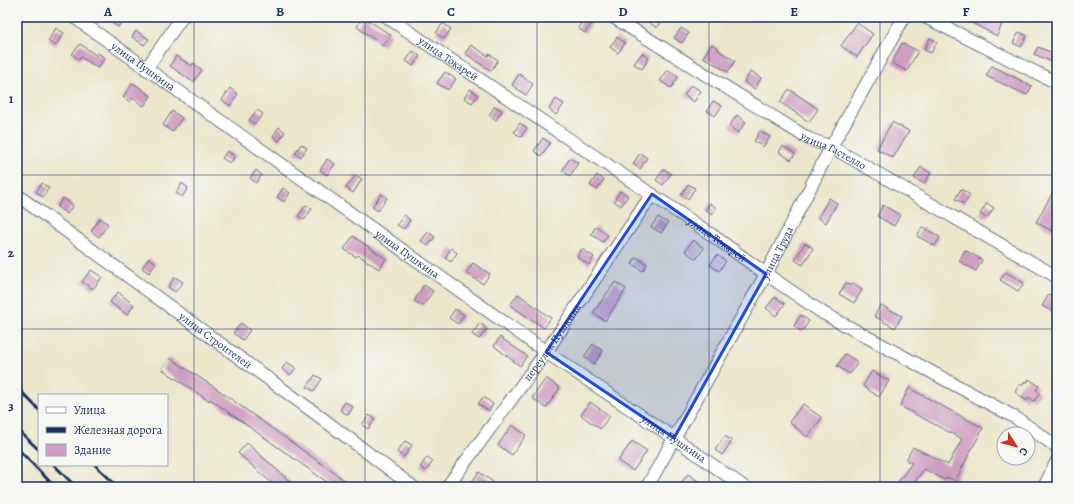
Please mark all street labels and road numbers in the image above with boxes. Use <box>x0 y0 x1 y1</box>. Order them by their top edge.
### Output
street label: улица Токарей <box>415 32 481 84</box>
street label: улица Пушкина <box>107 38 179 95</box>
street label: улица Гастелло <box>797 128 869 173</box>
street label: улица Токарей <box>684 213 750 265</box>
street label: улица Труда <box>757 223 797 282</box>
street label: улица Пушкина <box>372 225 443 282</box>
street label: переулок Пушкина <box>520 300 585 384</box>
street label: улица Строителей <box>175 308 255 372</box>
street label: улица Пушкина <box>638 410 710 466</box>

